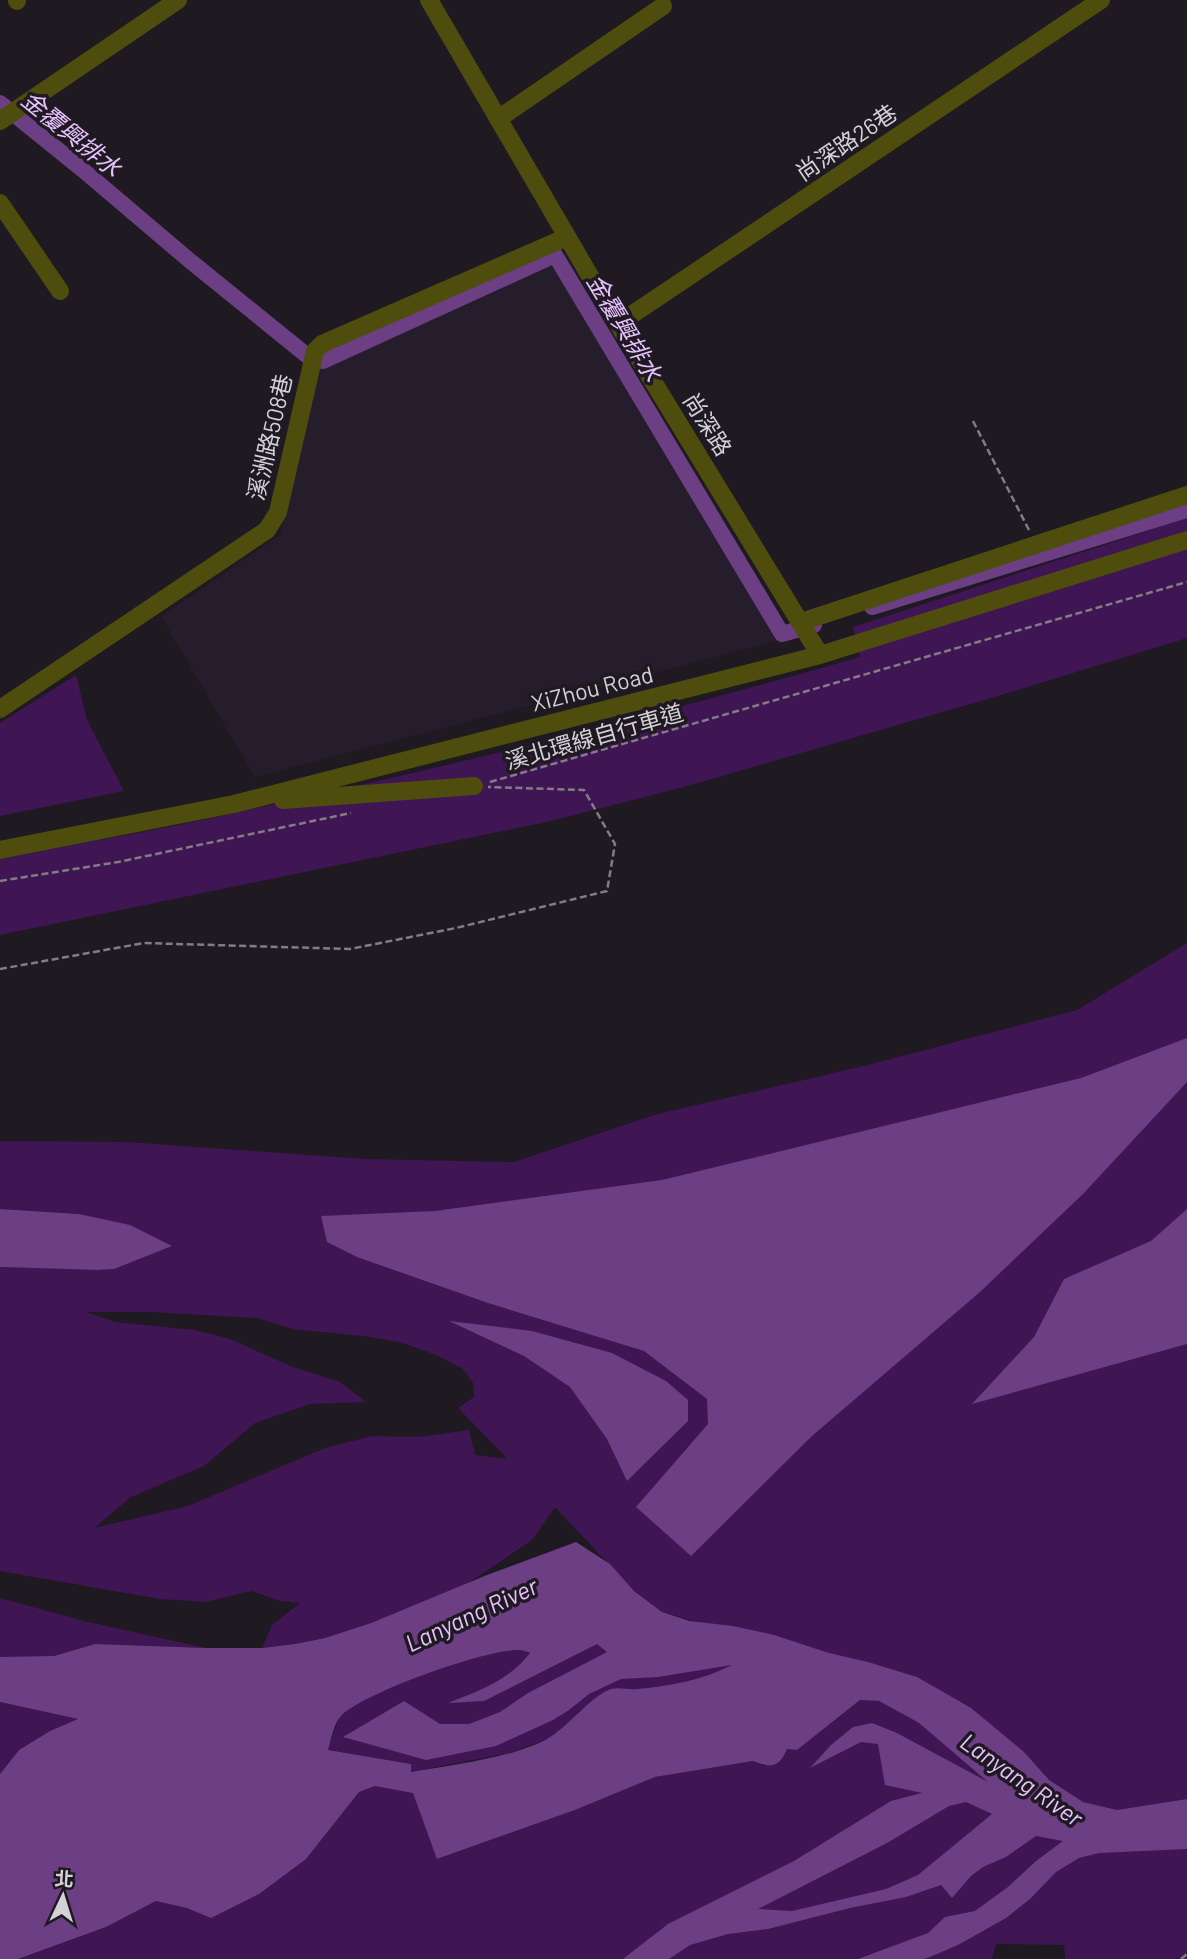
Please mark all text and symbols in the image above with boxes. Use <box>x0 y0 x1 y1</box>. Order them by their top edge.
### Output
water label: 金覆興排水 <box>16 84 129 183</box>
street label: 尚深路26巷 <box>790 98 902 186</box>
water label: 金覆興排水 <box>582 268 669 387</box>
street label: 溪洲路508巷 <box>241 371 297 503</box>
street label: 尚深路 <box>678 387 738 461</box>
street label: XiZhou Road <box>528 659 656 717</box>
street label: 溪北環線自行車道 <box>502 697 686 775</box>
water label: Lanyang River <box>400 1570 543 1657</box>
water label: Lanyang River <box>955 1726 1090 1833</box>
north arrow <box>28 1861 98 1931</box>
text: 北 <box>54 1866 75 1891</box>

